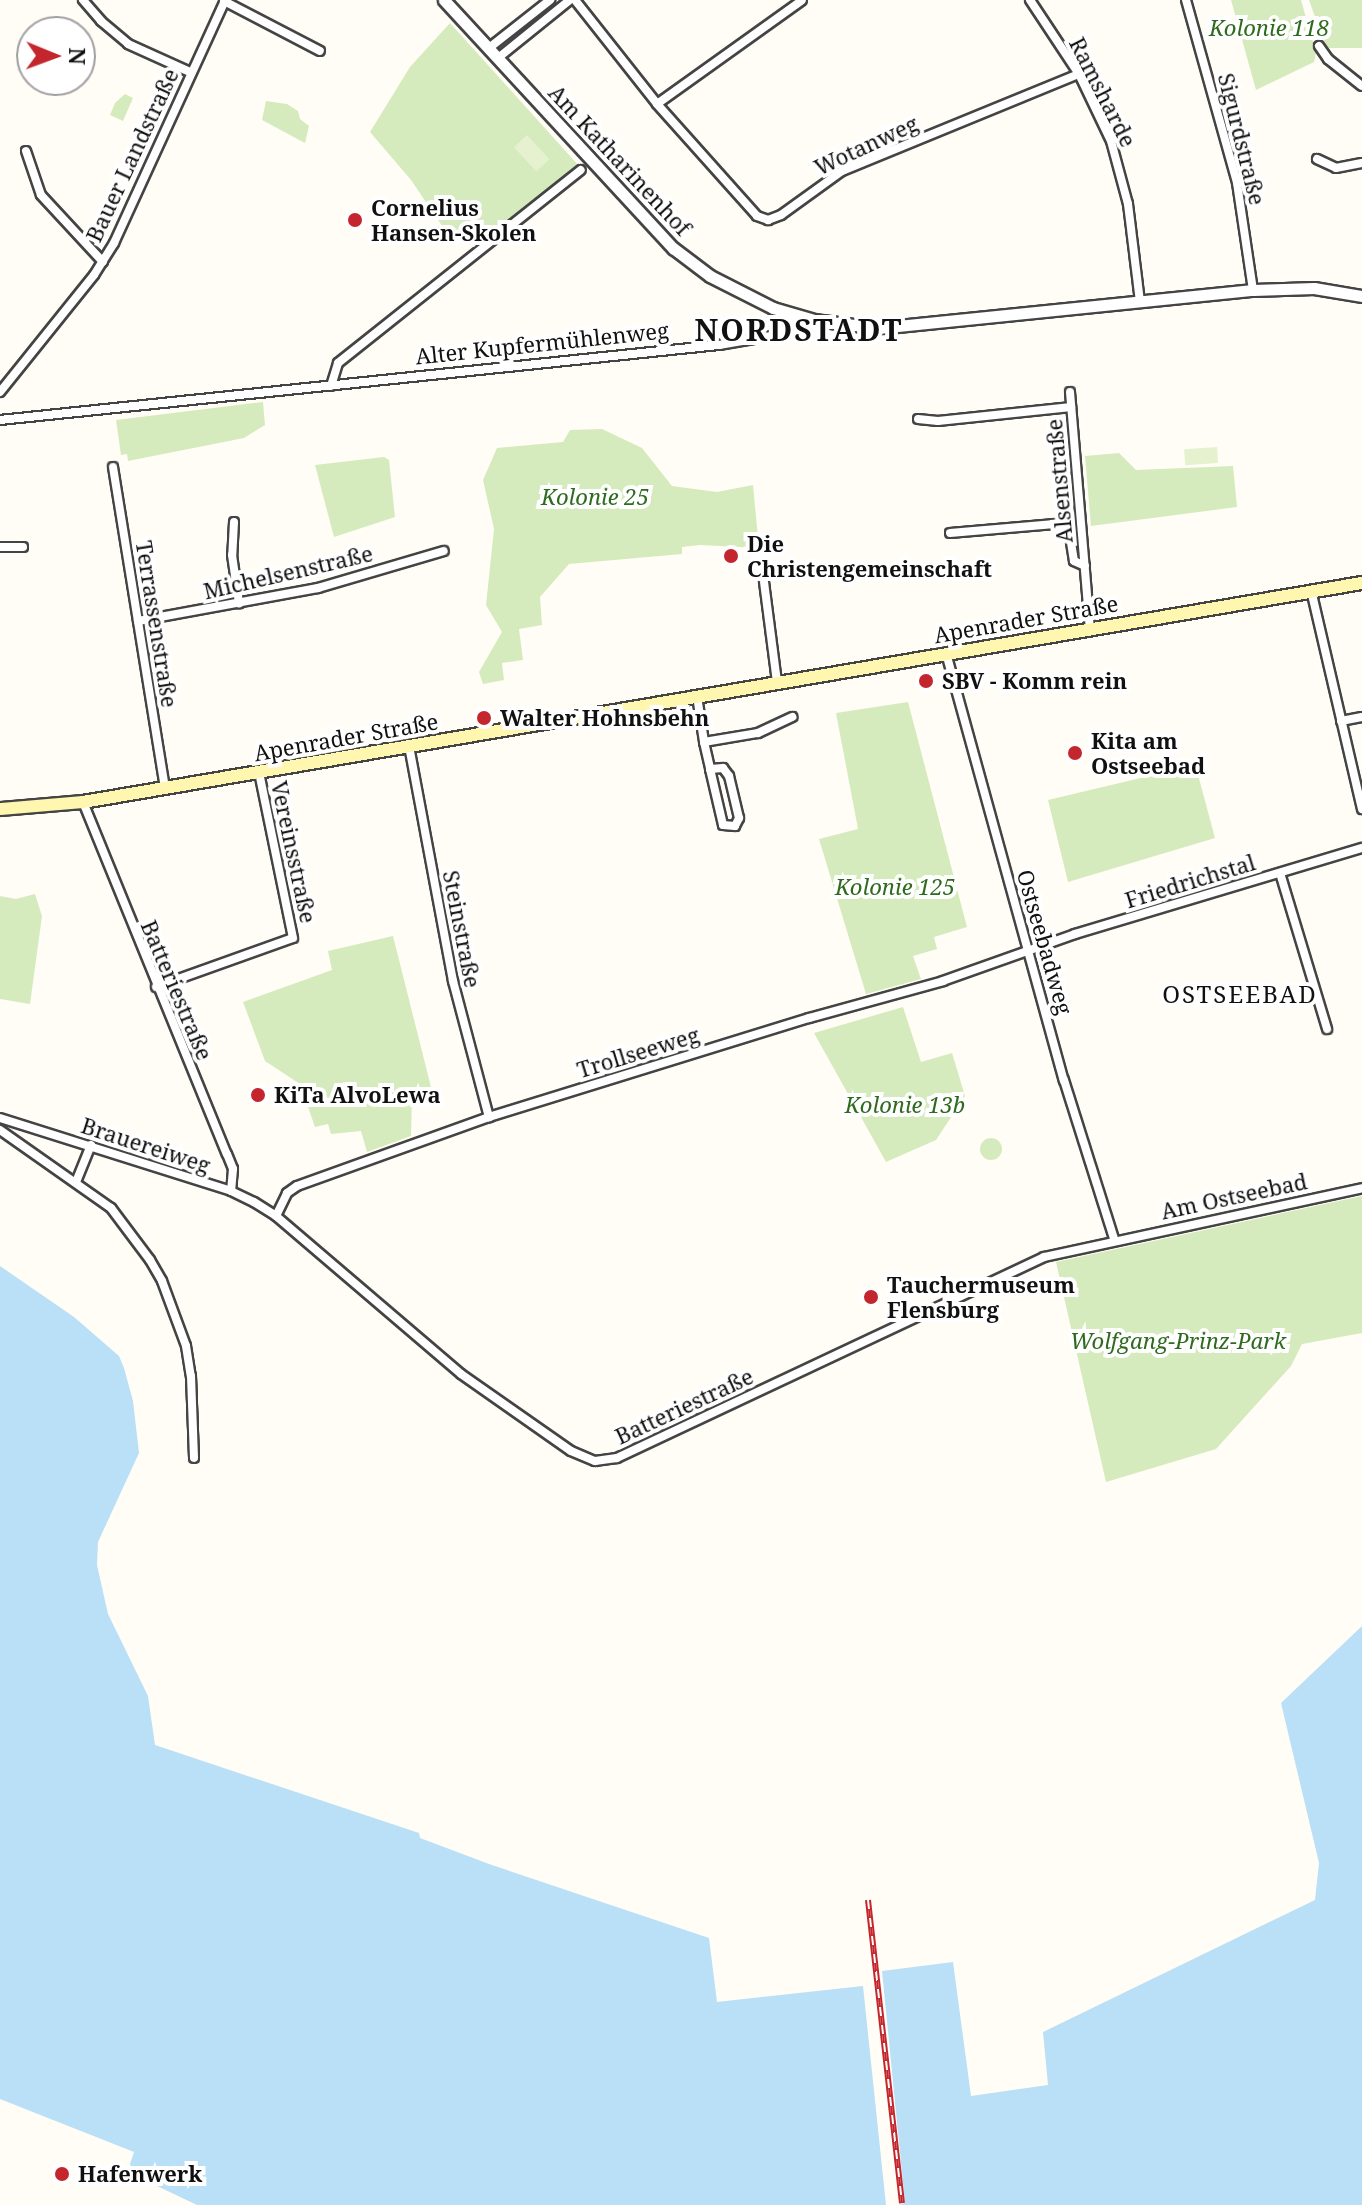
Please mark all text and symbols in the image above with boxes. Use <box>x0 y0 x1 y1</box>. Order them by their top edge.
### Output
park label: Kolonie 118 <box>1209 15 1329 41</box>
north arrow <box>16 16 96 96</box>
street label: Ramsharde <box>1064 33 1142 151</box>
text: N <box>63 47 93 65</box>
street label: Bauer Landstraße <box>80 64 184 246</box>
street label: Sigurdstraße <box>1213 70 1271 208</box>
street label: Am Katharinenhof <box>543 79 697 241</box>
street label: Wotanweg <box>810 110 922 180</box>
place label: Cornelius Hansen-Skolen <box>371 194 536 246</box>
marker: Cornelius Hansen-Skolen <box>346 211 364 229</box>
district label: NORDSTADT <box>695 312 903 348</box>
street label: Alter Kupfermühlenweg <box>414 317 670 369</box>
street label: Alsenstraße <box>1040 418 1078 544</box>
park label: Kolonie 25 <box>541 484 649 510</box>
place label: Die Christengemeinschaft <box>747 530 992 582</box>
street label: Terrassenstraße <box>131 539 183 709</box>
street label: Michelsenstraße <box>201 540 375 604</box>
marker: Die Christengemeinschaft <box>722 547 740 565</box>
street label: Apenrader Straße <box>932 590 1120 648</box>
place label: SBV - Komm rein <box>942 668 1127 694</box>
marker: SBV - Komm rein <box>917 672 935 690</box>
place label: Walter Hohnsbehn <box>500 705 709 731</box>
street label: Apenrader Straße <box>252 708 440 766</box>
marker: Walter Hohnsbehn <box>475 709 493 727</box>
place label: Kita am Ostseebad <box>1091 727 1205 778</box>
marker: Kita am Ostseebad <box>1066 744 1084 762</box>
street label: Vereinsstraße <box>266 779 322 925</box>
street label: Friedrichstal <box>1122 849 1258 913</box>
street label: Ostseebadweg <box>1012 867 1078 1017</box>
street label: Steinstraße <box>438 868 486 990</box>
park label: Kolonie 125 <box>835 874 955 900</box>
street label: Batteriestraße <box>136 916 218 1064</box>
district label: OSTSEEBAD <box>1162 980 1318 1008</box>
street label: Trollseeweg <box>574 1021 702 1083</box>
place label: KiTa AlvoLewa <box>274 1082 441 1108</box>
marker: KiTa AlvoLewa <box>249 1086 267 1104</box>
park label: Kolonie 13b <box>845 1092 965 1118</box>
street label: Brauereiweg <box>78 1112 214 1178</box>
street label: Am Ostseebad <box>1158 1168 1310 1224</box>
place label: Tauchermuseum Flensburg <box>887 1271 1075 1322</box>
marker: Tauchermuseum Flensburg <box>862 1288 880 1306</box>
park label: Wolfgang-Prinz-Park <box>1070 1328 1286 1354</box>
street label: Batteriestraße <box>611 1363 757 1449</box>
place label: Hafenwerk <box>78 2161 202 2187</box>
marker: Hafenwerk <box>53 2165 71 2183</box>

